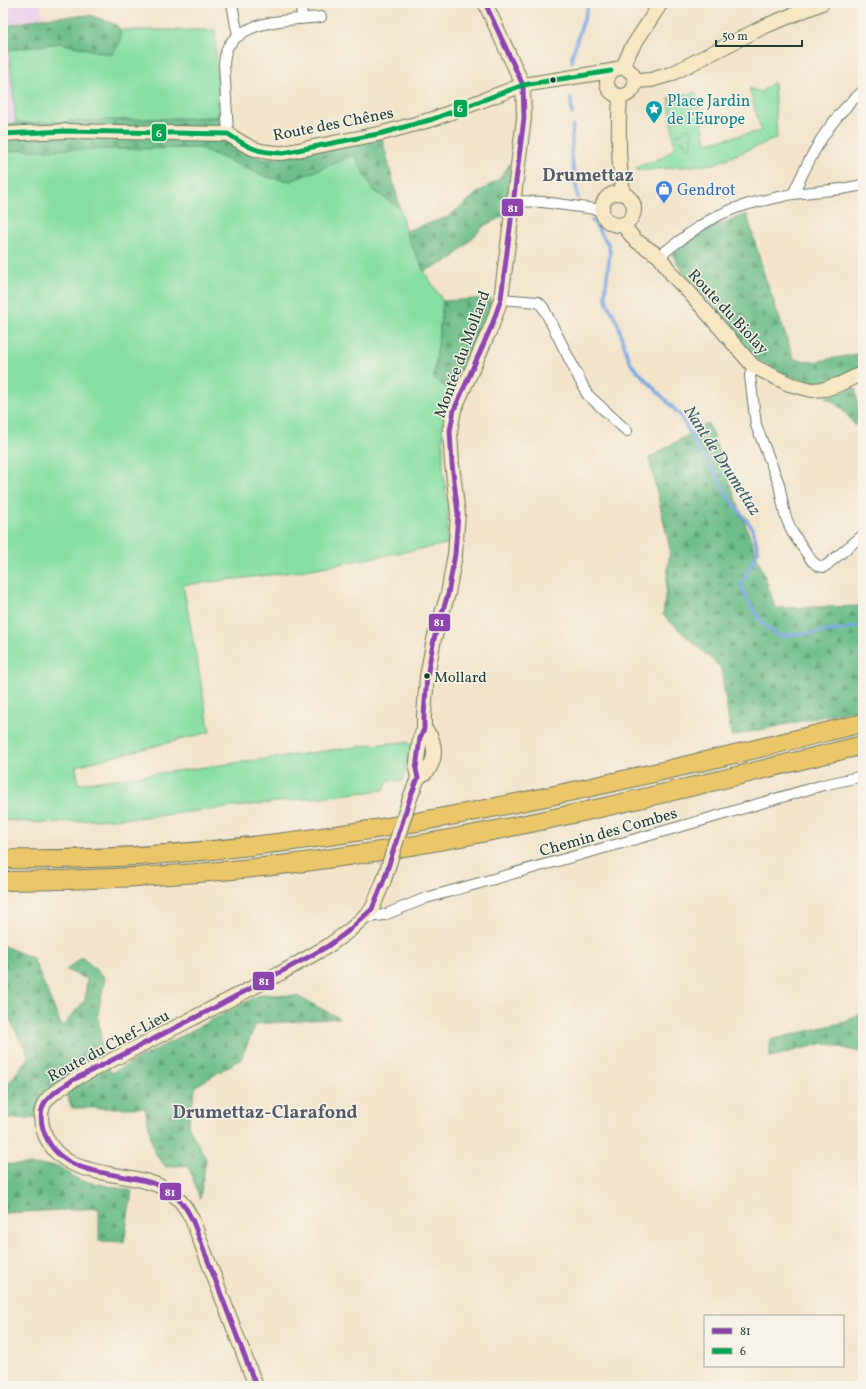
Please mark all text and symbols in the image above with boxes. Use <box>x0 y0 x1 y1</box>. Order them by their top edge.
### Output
scale bar <box>716 22 802 48</box>
text: 50 m <box>722 29 748 45</box>
unlabelled marker <box>548 75 558 85</box>
place label: Place Jardin de l'Europe <box>667 91 750 131</box>
line badge: 6 <box>453 99 468 118</box>
place icon: Place Jardin de l'Europe <box>644 99 664 124</box>
street label: Route des Chênes <box>271 102 396 147</box>
text: 6 <box>457 102 463 117</box>
line badge: 6 <box>151 123 167 142</box>
text: 6 <box>156 127 162 142</box>
district label: Drumettaz <box>542 164 634 189</box>
shop icon: Gendrot <box>654 179 674 204</box>
place label: Gendrot <box>677 180 736 202</box>
line badge: 81 <box>501 198 524 217</box>
text: 81 <box>508 202 518 217</box>
street label: Route du Biolay <box>682 265 773 360</box>
street label: Montée du Mollard <box>430 288 496 421</box>
water label: Nant de Drumettaz <box>678 401 766 520</box>
line badge: 81 <box>428 613 451 632</box>
text: 81 <box>434 616 444 631</box>
place label: Mollard <box>434 668 487 689</box>
marker: Mollard <box>422 671 432 681</box>
street label: Chemin des Combes <box>537 803 680 863</box>
line badge: 81 <box>252 971 275 991</box>
text: 81 <box>259 975 269 990</box>
street label: Route du Chef-Lieu <box>44 1005 174 1088</box>
district label: Drumettaz-Clarafond <box>173 1101 358 1126</box>
line badge: 81 <box>159 1182 182 1201</box>
text: 81 <box>165 1186 175 1201</box>
legend <box>704 1315 844 1367</box>
text: 81 <box>740 1324 751 1340</box>
text: 6 <box>740 1344 746 1360</box>

